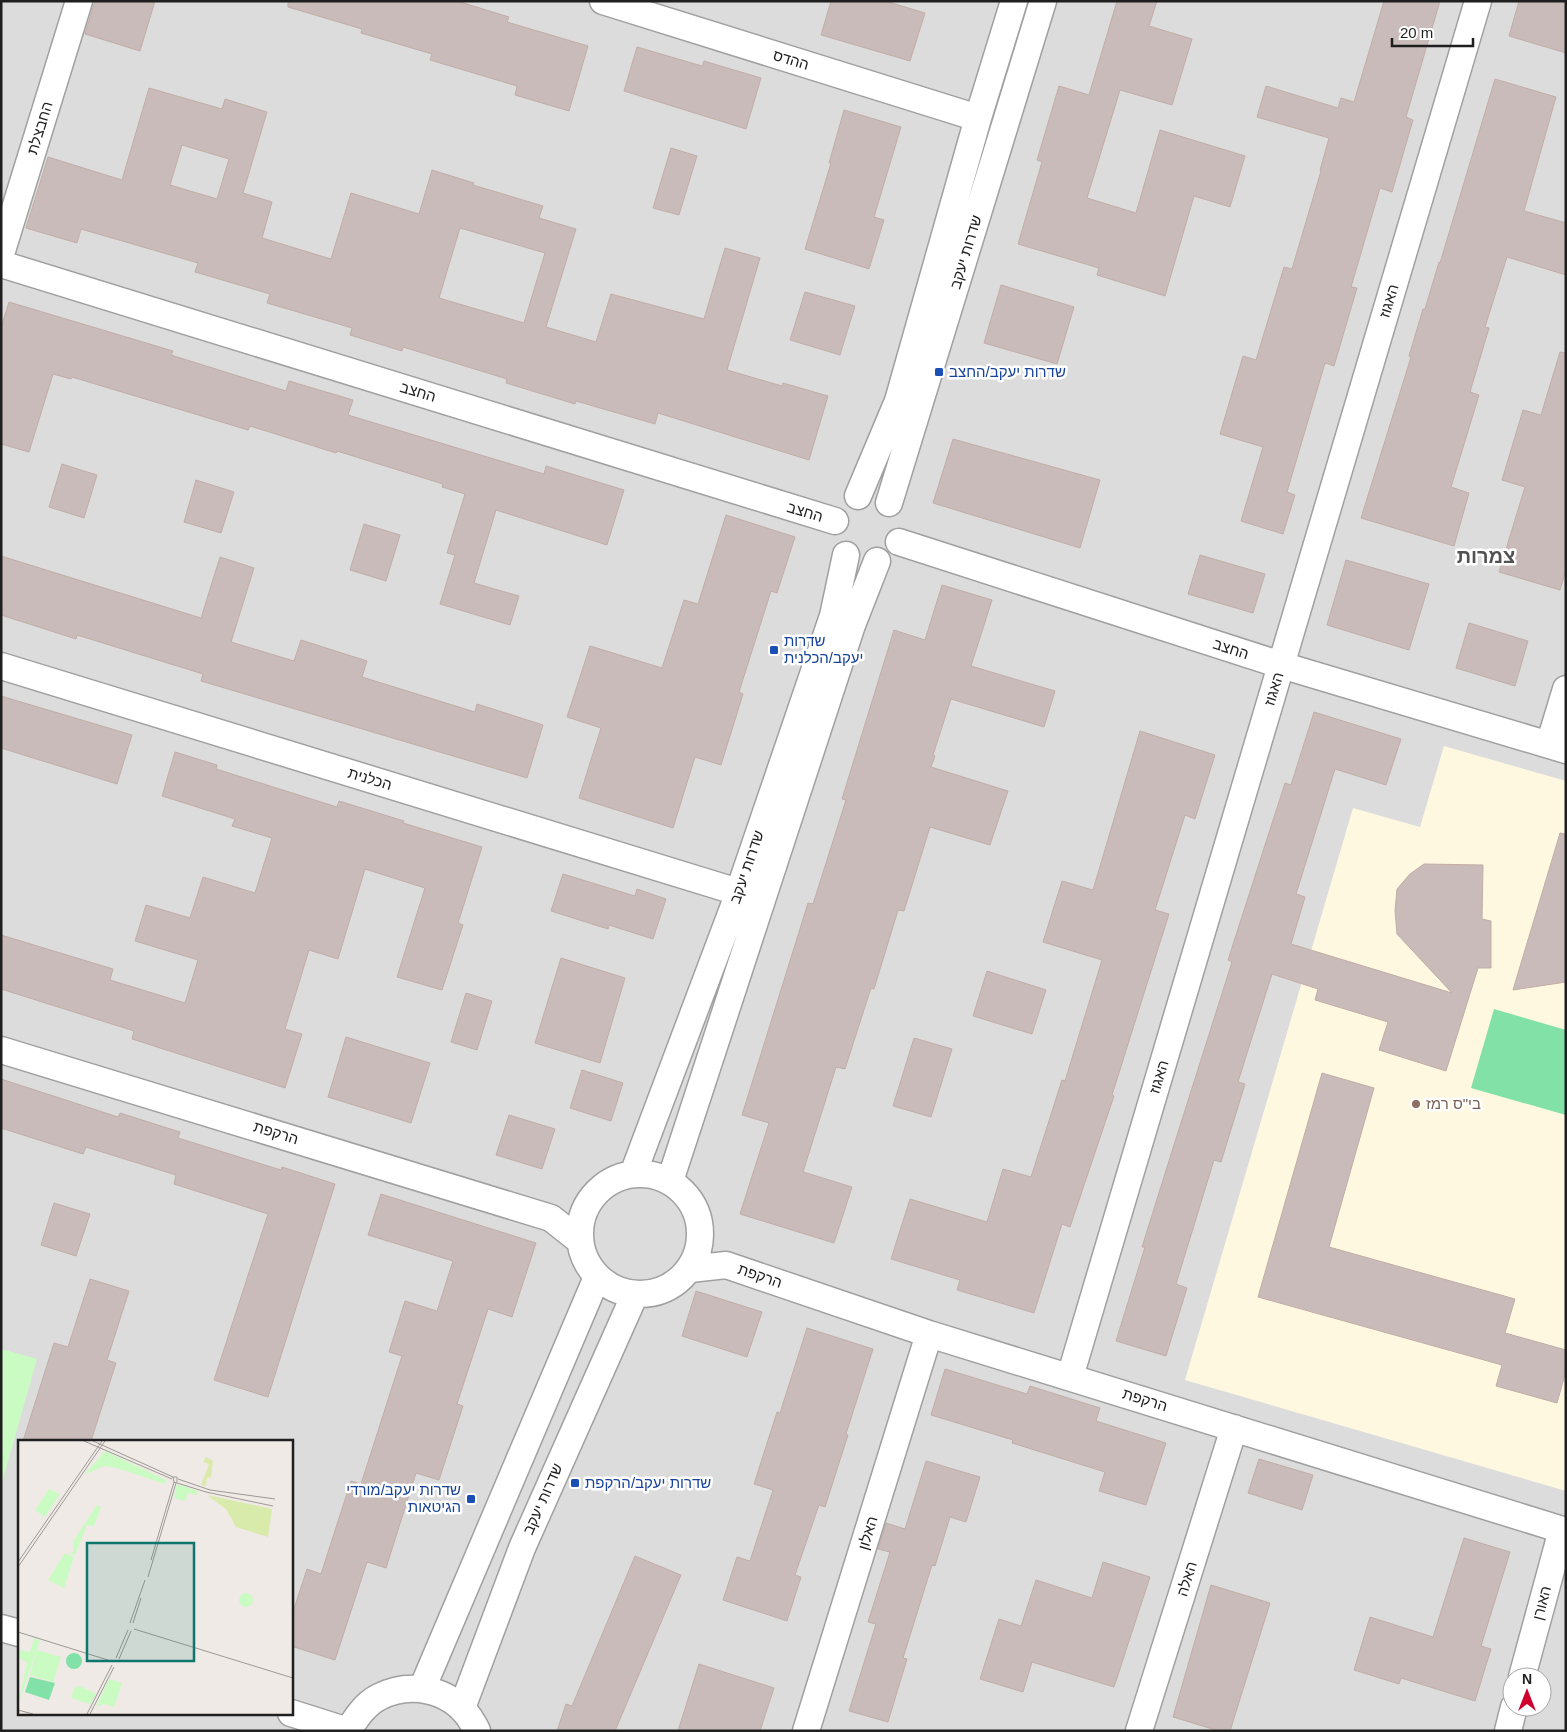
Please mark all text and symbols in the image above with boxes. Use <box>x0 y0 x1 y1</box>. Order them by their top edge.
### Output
scale bar <box>1392 15 1473 47</box>
text: 20 m <box>1400 24 1433 41</box>
street label: ההדס <box>771 46 811 73</box>
street label: החבצלת <box>23 99 56 156</box>
street label: שדרות יעקב <box>946 213 985 291</box>
street label: האגוז <box>1375 282 1402 320</box>
place label: שדרות יעקב/החצב <box>949 363 1066 380</box>
marker: שדרות יעקב/החצב <box>933 366 945 378</box>
street label: החצב <box>398 378 438 405</box>
street label: החצב <box>785 498 825 525</box>
district label: צמרות <box>1457 545 1515 567</box>
place label: שדרות יעקב/הכלנית <box>784 632 863 666</box>
street label: החצב <box>1211 635 1251 662</box>
marker: שדרות יעקב/הכלנית <box>768 644 780 656</box>
street label: האגוז <box>1260 670 1287 708</box>
street label: הכלנית <box>346 764 394 793</box>
street label: שדרות יעקב <box>726 828 767 906</box>
street label: האגוז <box>1145 1058 1172 1096</box>
place label: בי"ס רמז <box>1426 1095 1481 1112</box>
marker: בי"ס רמז <box>1410 1098 1422 1110</box>
street label: הרקפת <box>252 1118 301 1147</box>
street label: הרקפת <box>736 1260 785 1291</box>
street label: הרקפת <box>1121 1385 1170 1414</box>
inset map <box>18 1440 292 1714</box>
street label: שדרות יעקב <box>519 1461 566 1537</box>
place label: שדרות יעקב/הרקפת <box>585 1474 711 1491</box>
marker: שדרות יעקב/הרקפת <box>569 1477 581 1489</box>
place label: שדרות יעקב/מורדי הגיטאות <box>346 1481 461 1515</box>
marker: שדרות יעקב/מורדי הגיטאות <box>465 1493 477 1505</box>
street label: האלון <box>854 1514 881 1552</box>
street label: האלה <box>1173 1559 1200 1598</box>
street label: האורן <box>1529 1584 1554 1622</box>
north arrow <box>1502 1667 1552 1717</box>
text: N <box>1522 1671 1532 1687</box>

